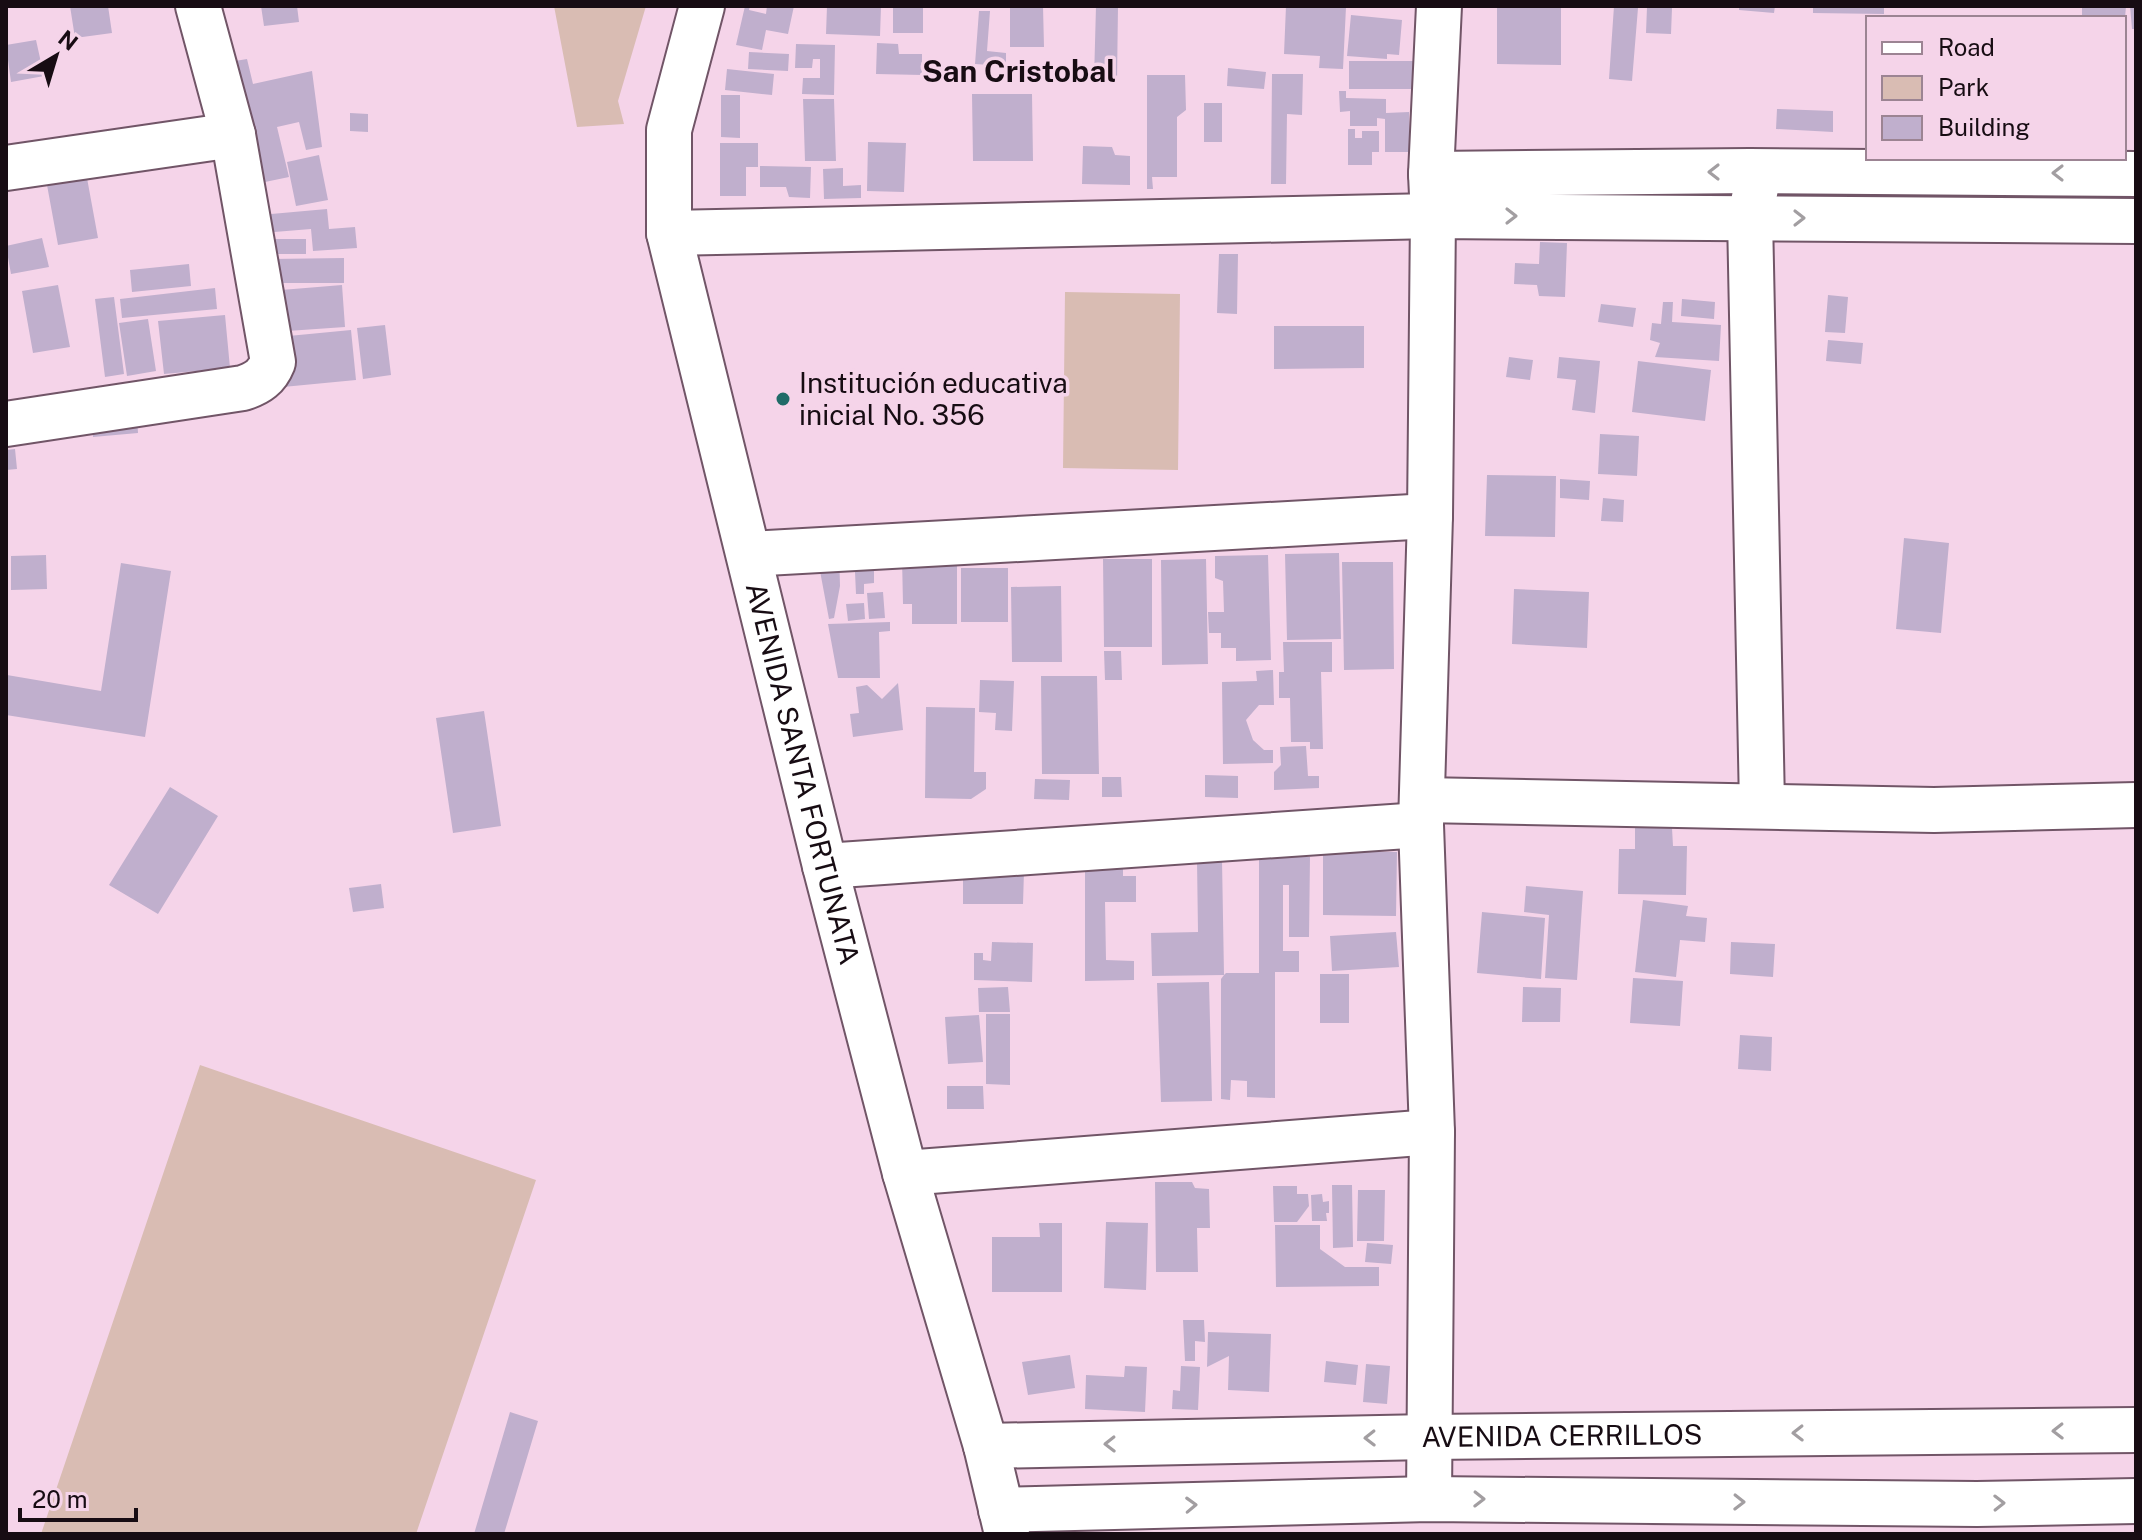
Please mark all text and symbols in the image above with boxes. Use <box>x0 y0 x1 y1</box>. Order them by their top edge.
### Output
north arrow <box>16 16 96 96</box>
legend <box>1866 16 2126 160</box>
text: N <box>54 25 83 56</box>
text: Road <box>1938 33 1995 61</box>
district label: San Cristobal <box>922 53 1116 89</box>
text: Park <box>1938 73 1989 101</box>
text: Building <box>1938 113 2030 141</box>
one-way arrow <box>1707 163 1720 180</box>
one-way arrow <box>2051 164 2064 182</box>
one-way arrow <box>1505 208 1518 225</box>
one-way arrow <box>1793 209 1806 227</box>
place label: Institución educativa inicial No. 356 <box>799 366 1068 431</box>
marker: Institución educativa inicial No. 356 <box>774 390 792 408</box>
street label: AVENIDA SANTA FORTUNATA <box>740 579 867 968</box>
street label: AVENIDA CERRILLOS <box>1421 1417 1703 1453</box>
one-way arrow <box>2051 1422 2064 1440</box>
one-way arrow <box>1791 1424 1804 1442</box>
one-way arrow <box>1363 1430 1376 1447</box>
one-way arrow <box>1103 1435 1116 1453</box>
scale bar <box>20 1472 136 1522</box>
text: 20 m <box>32 1485 88 1513</box>
one-way arrow <box>1473 1490 1486 1508</box>
one-way arrow <box>1733 1493 1746 1510</box>
one-way arrow <box>1993 1495 2006 1512</box>
one-way arrow <box>1185 1497 1198 1514</box>

